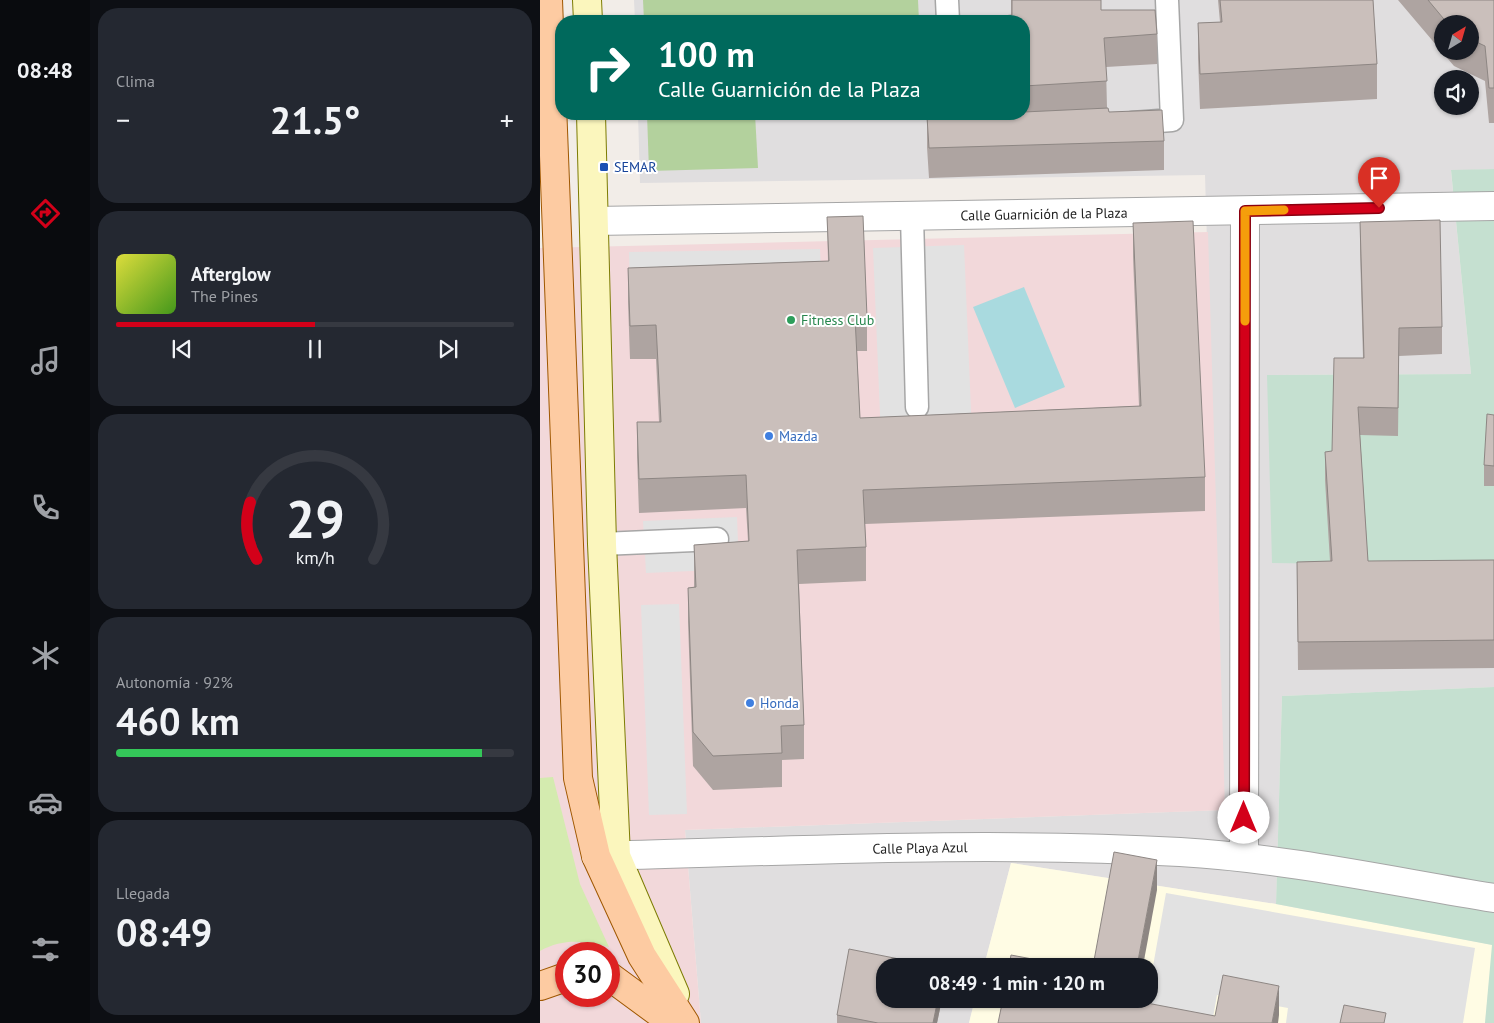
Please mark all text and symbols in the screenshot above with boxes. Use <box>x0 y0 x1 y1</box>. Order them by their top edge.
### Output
north arrow <box>1434 15 1479 60</box>
map controls <box>1434 15 1479 115</box>
text: 100 m <box>658 31 755 77</box>
icon: right <box>575 35 640 100</box>
text: 08:48 <box>17 56 73 84</box>
button: sound <box>1434 70 1479 115</box>
text: Clima <box>116 71 155 91</box>
text: Calle Guarnición de la Plaza <box>658 75 921 103</box>
text: 21.5° <box>270 95 360 144</box>
text: − <box>116 101 130 138</box>
text: + <box>500 101 514 138</box>
pin <box>1358 157 1400 208</box>
place label: SEMAR <box>614 158 657 176</box>
marker: SEMAR <box>598 161 610 173</box>
icon: arrive <box>1365 164 1393 192</box>
icon: directions <box>28 196 63 231</box>
street label: Calle Guarnición de la Plaza <box>960 204 1128 224</box>
text: Afterglow <box>191 262 271 286</box>
text: The Pines <box>191 286 258 306</box>
place label: Fitness Club <box>801 311 874 329</box>
marker: Fitness Club <box>785 314 797 326</box>
icon: previous <box>168 335 196 363</box>
icon: pause <box>301 335 329 363</box>
icon: next <box>434 335 462 363</box>
icon: music <box>28 343 63 378</box>
place label: Mazda <box>779 427 818 445</box>
marker: Mazda <box>763 430 775 442</box>
text: 29 <box>286 485 344 552</box>
icon: phone <box>28 490 63 525</box>
text: km/h <box>295 546 335 569</box>
icon: climate <box>28 638 63 673</box>
text: Autonomía · 92% <box>116 672 233 692</box>
place label: Honda <box>760 694 799 712</box>
text: 460 km <box>116 696 240 745</box>
marker: Honda <box>744 697 756 709</box>
icon: car <box>28 785 63 820</box>
position arrow <box>1217 791 1269 843</box>
street label: Calle Playa Azul <box>872 838 968 858</box>
text: Llegada <box>116 883 170 903</box>
text: 08:49 <box>116 907 212 956</box>
icon: filters <box>28 932 63 967</box>
speed limit sign: 30 <box>555 942 620 1007</box>
text: 08:49 · 1 min · 120 m <box>929 971 1105 995</box>

